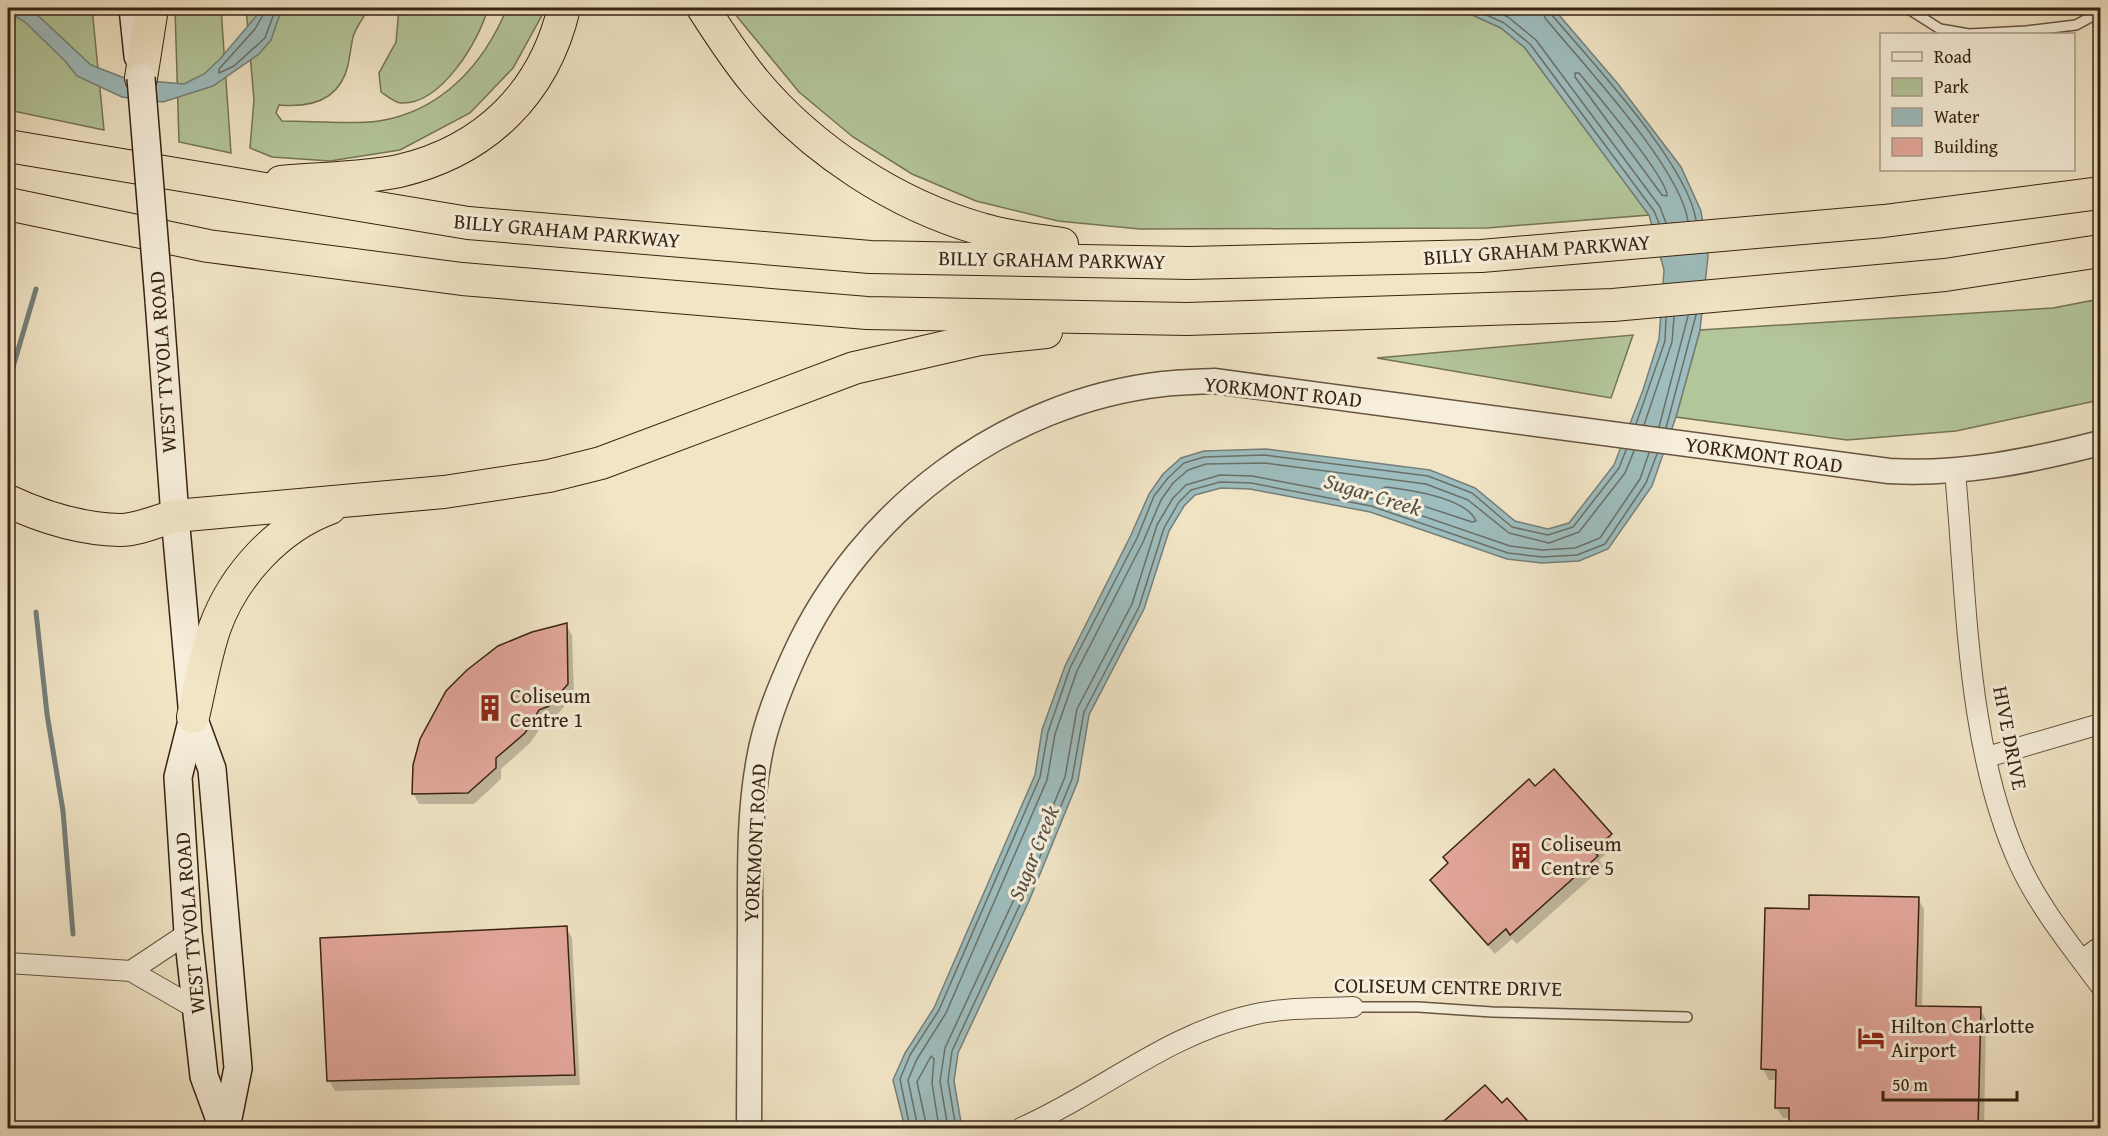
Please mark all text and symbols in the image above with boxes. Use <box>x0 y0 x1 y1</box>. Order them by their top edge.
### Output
legend <box>1880 33 2075 171</box>
text: Road <box>1934 43 1972 70</box>
text: Park <box>1934 73 1970 100</box>
text: Water <box>1934 103 1980 130</box>
text: Building <box>1934 133 1998 160</box>
street label: BILLY GRAHAM PARKWAY <box>452 205 682 256</box>
street label: BILLY GRAHAM PARKWAY <box>1422 226 1652 273</box>
street label: BILLY GRAHAM PARKWAY <box>938 242 1166 277</box>
street label: WEST TYVOLA ROAD <box>141 270 184 454</box>
street label: YORKMONT ROAD <box>1202 368 1364 415</box>
street label: YORKMONT ROAD <box>1683 428 1845 481</box>
water label: Sugar Creek <box>1320 464 1426 524</box>
place label: Coliseum Centre 1 <box>510 680 591 735</box>
street label: HIVE DRIVE <box>1985 683 2036 793</box>
building icon: Coliseum Centre 1 <box>475 693 505 723</box>
street label: YORKMONT ROAD <box>735 763 774 923</box>
water label: Sugar Creek <box>999 800 1067 905</box>
place label: Coliseum Centre 5 <box>1541 828 1622 883</box>
street label: WEST TYVOLA ROAD <box>166 831 213 1015</box>
building icon: Coliseum Centre 5 <box>1506 841 1536 871</box>
street label: COLISEUM CENTRE DRIVE <box>1334 969 1563 1004</box>
place label: Hilton Charlotte Airport <box>1891 1010 2034 1065</box>
hotel icon: Hilton Charlotte Airport <box>1856 1023 1886 1053</box>
scale bar <box>1883 1064 2016 1102</box>
text: 50 m <box>1892 1071 1928 1098</box>

